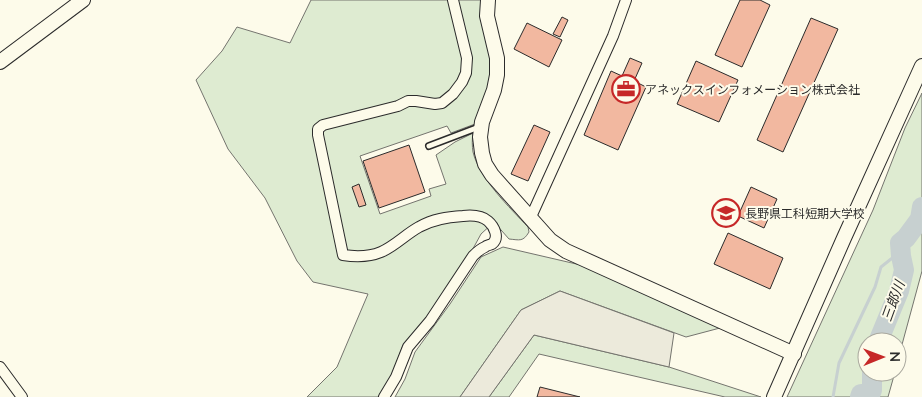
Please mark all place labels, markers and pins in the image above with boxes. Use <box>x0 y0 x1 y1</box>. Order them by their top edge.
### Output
office icon: アネックスインフォメーション株式会社 <box>611 74 641 104</box>
place label: アネックスインフォメーション株式会社 <box>645 82 860 97</box>
school or university icon: 長野県工科短期大学校 <box>711 198 741 228</box>
place label: 長野県工科短期大学校 <box>745 206 865 221</box>

